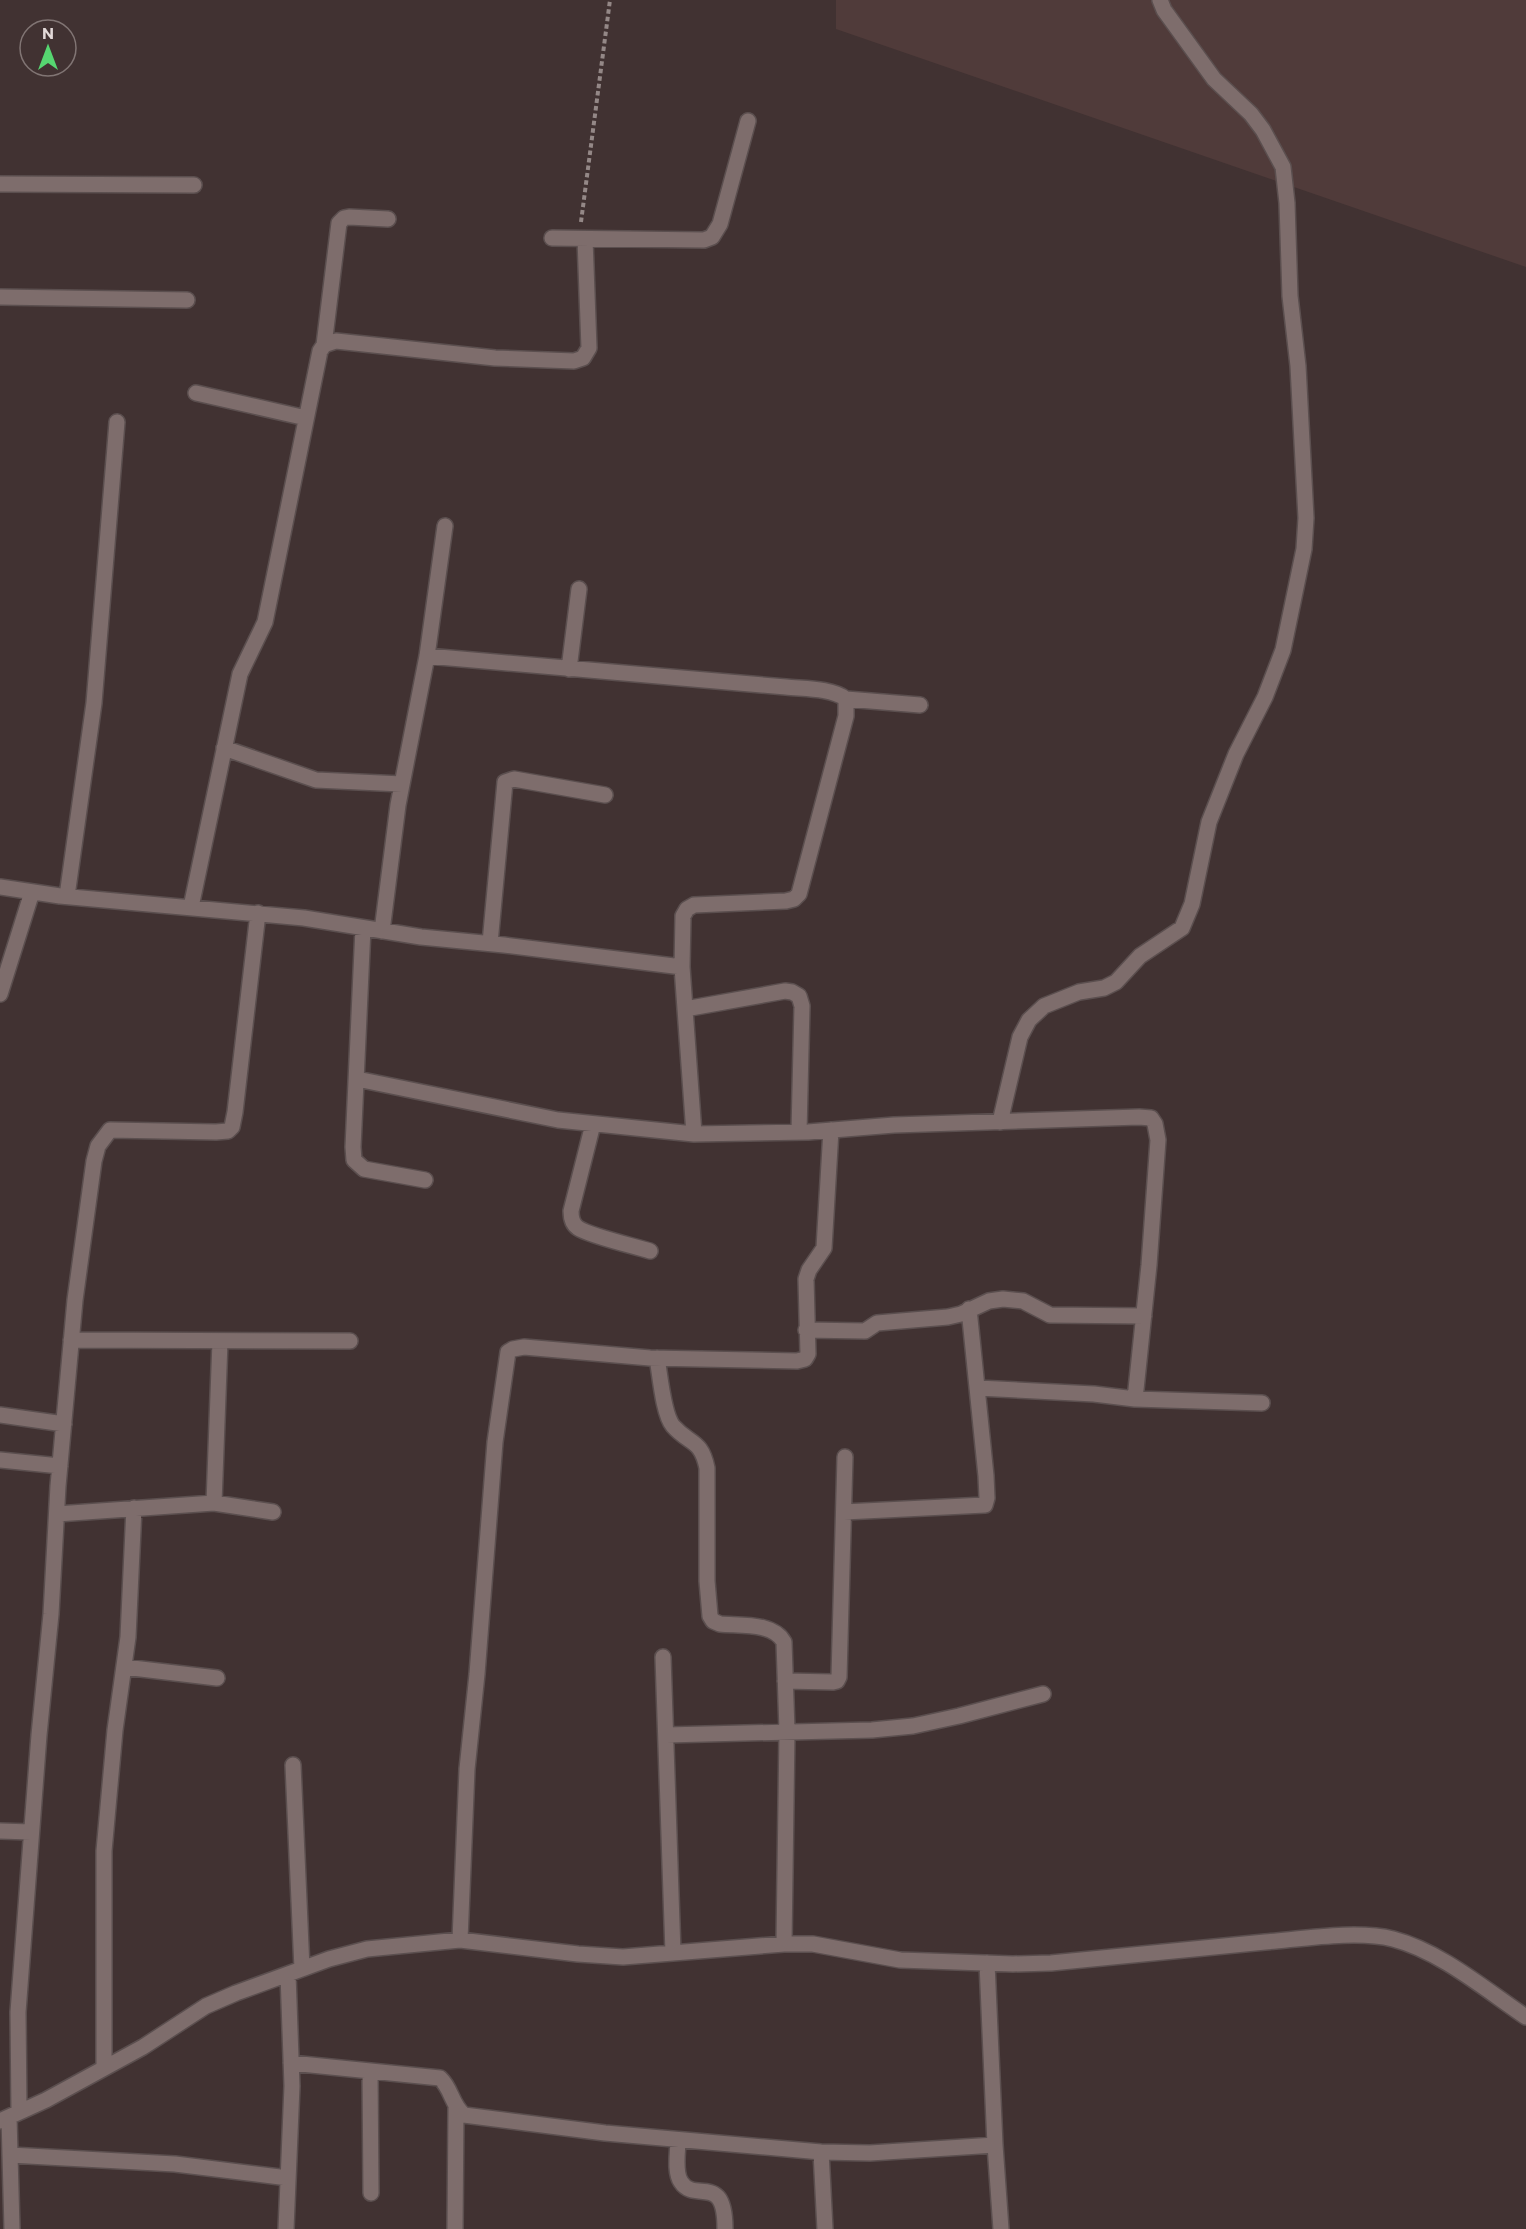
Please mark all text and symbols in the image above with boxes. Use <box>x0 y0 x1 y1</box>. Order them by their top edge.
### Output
north arrow <box>18 18 78 78</box>
text: N <box>42 23 54 42</box>

